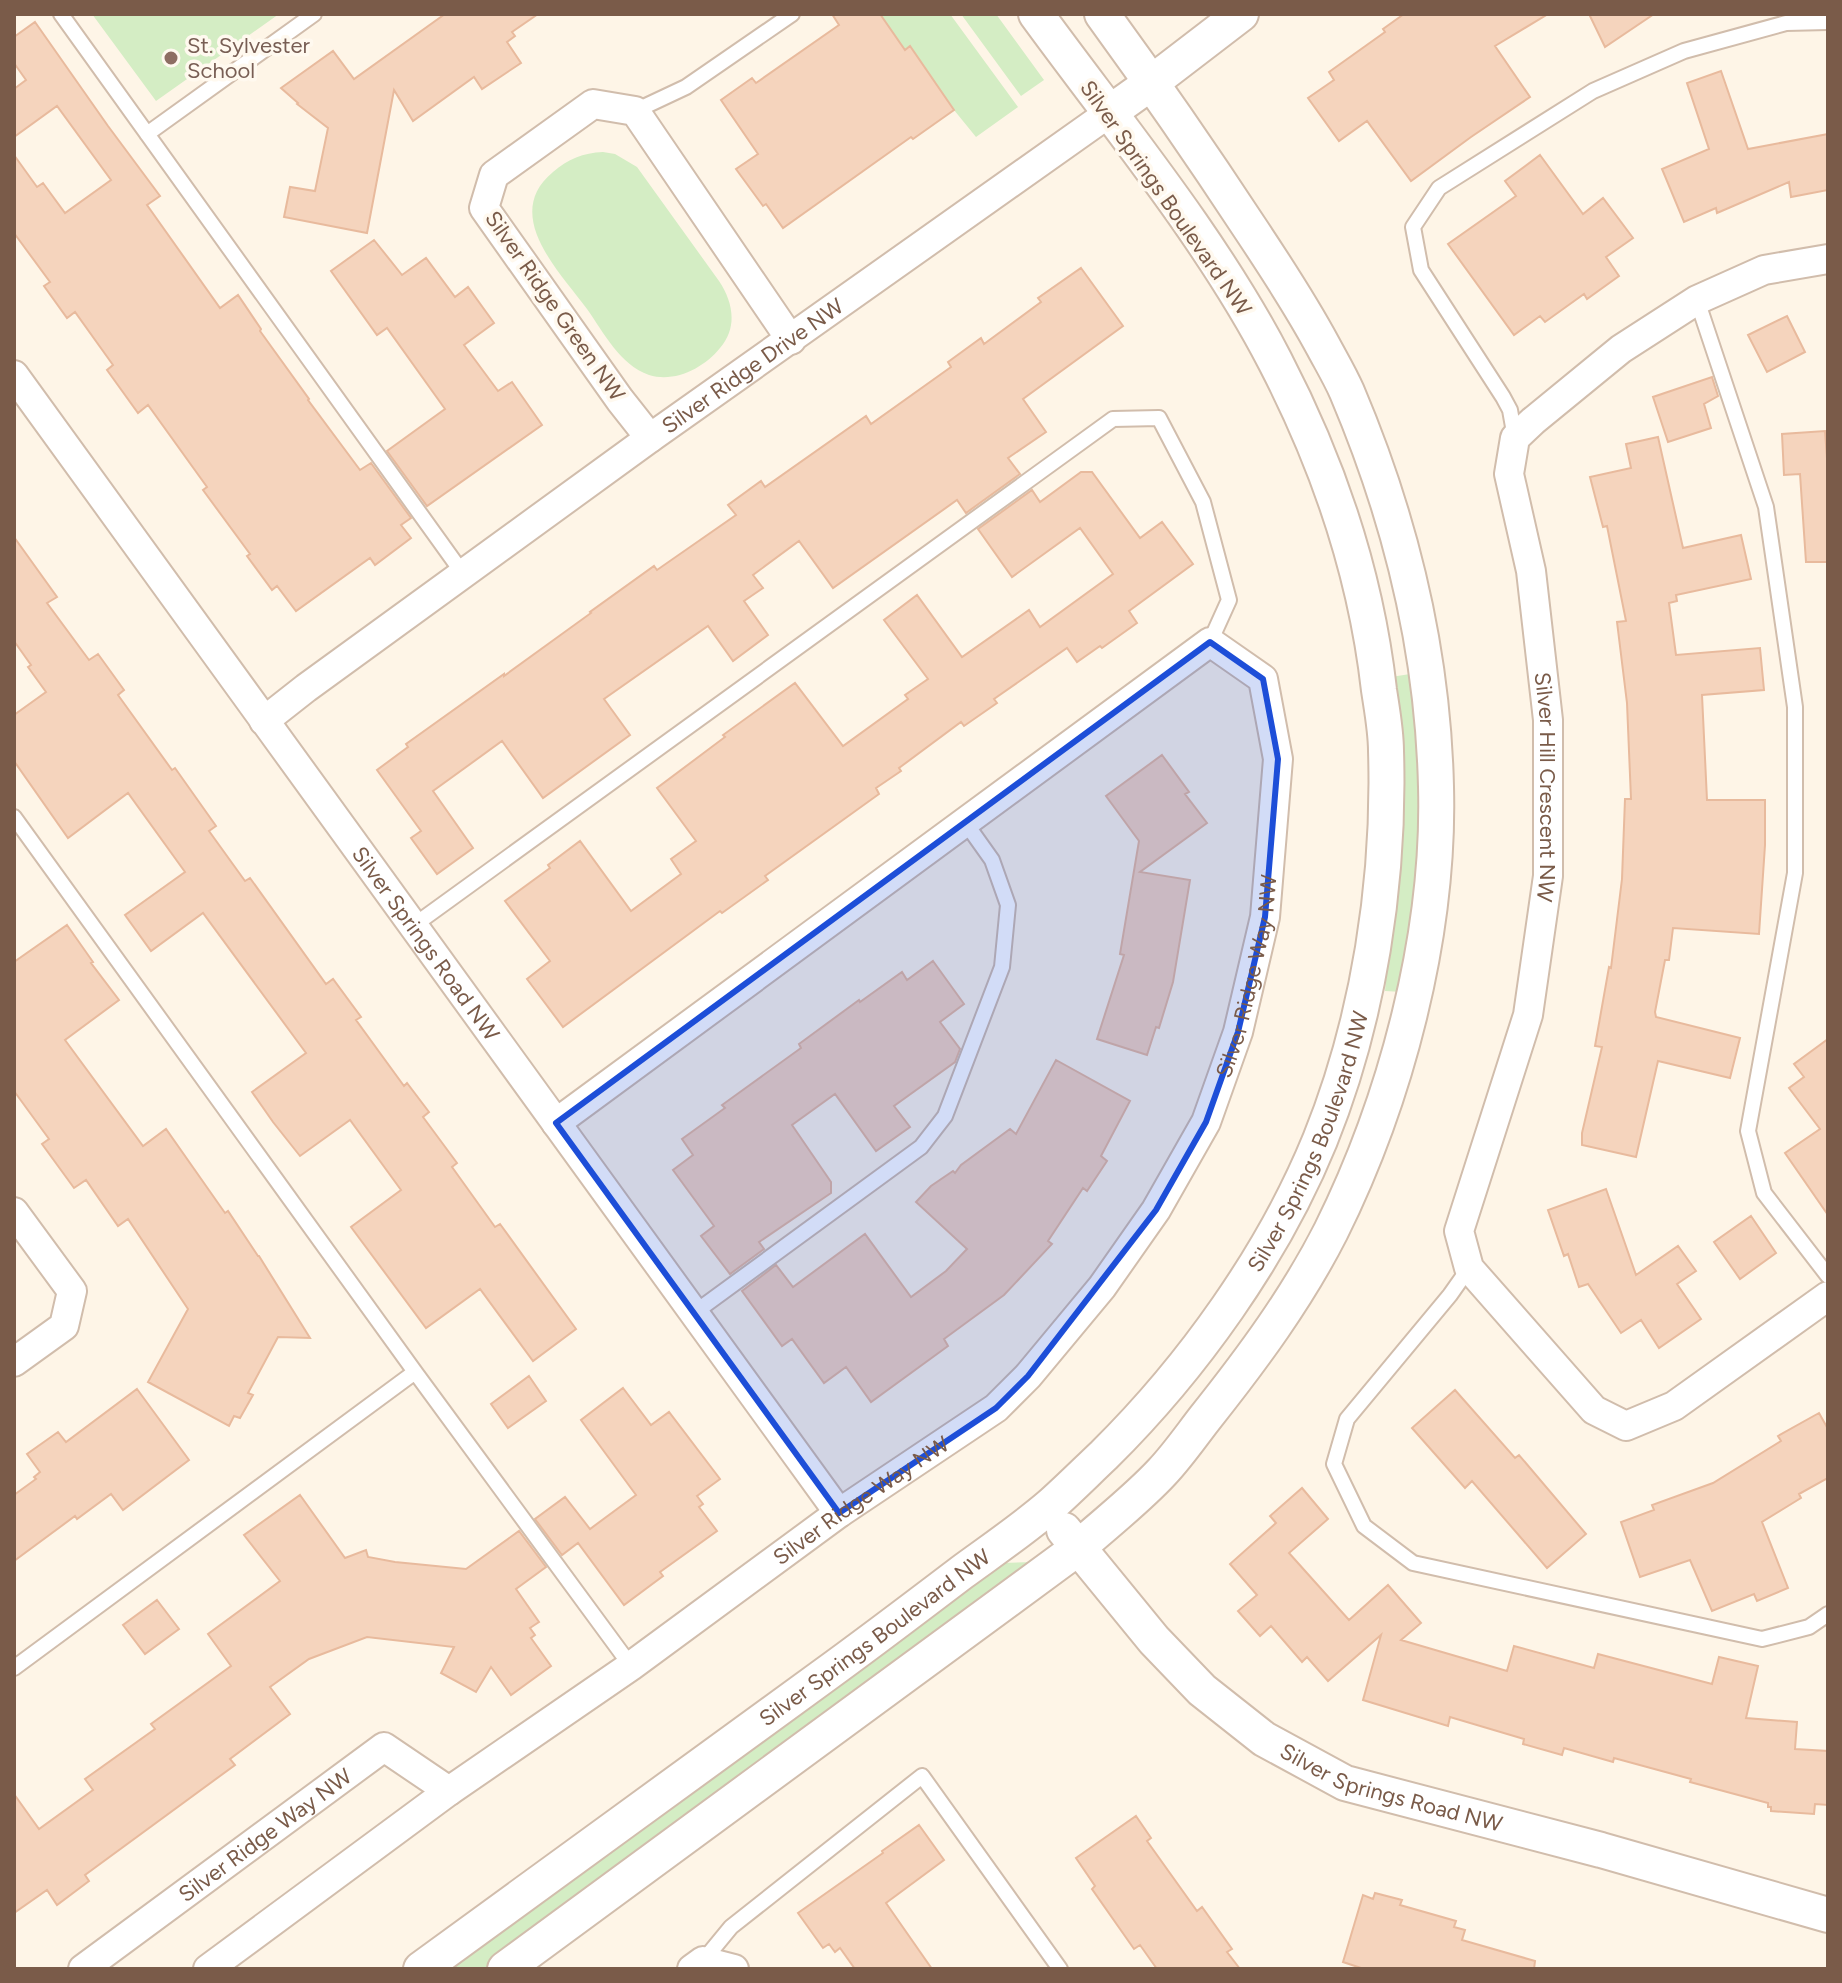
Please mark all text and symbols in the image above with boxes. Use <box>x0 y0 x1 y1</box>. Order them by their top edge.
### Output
place label: St. Sylvester School <box>187 32 310 84</box>
marker: St. Sylvester School <box>162 49 180 67</box>
street label: Silver Springs Boulevard NW <box>1074 75 1258 321</box>
street label: Silver Ridge Green NW <box>479 206 631 406</box>
street label: Silver Ridge Drive NW <box>656 292 848 439</box>
street label: Silver Hill Crescent NW <box>1529 671 1562 904</box>
street label: Silver Springs Road NW <box>346 841 506 1046</box>
street label: Silver Ridge Way NW <box>1209 873 1282 1081</box>
street label: Silver Springs Boulevard NW <box>1241 1008 1374 1277</box>
street label: Silver Ridge Way NW <box>768 1430 954 1571</box>
street label: Silver Springs Boulevard NW <box>754 1543 995 1732</box>
street label: Silver Springs Road NW <box>1276 1737 1505 1837</box>
street label: Silver Ridge Way NW <box>173 1762 357 1908</box>

